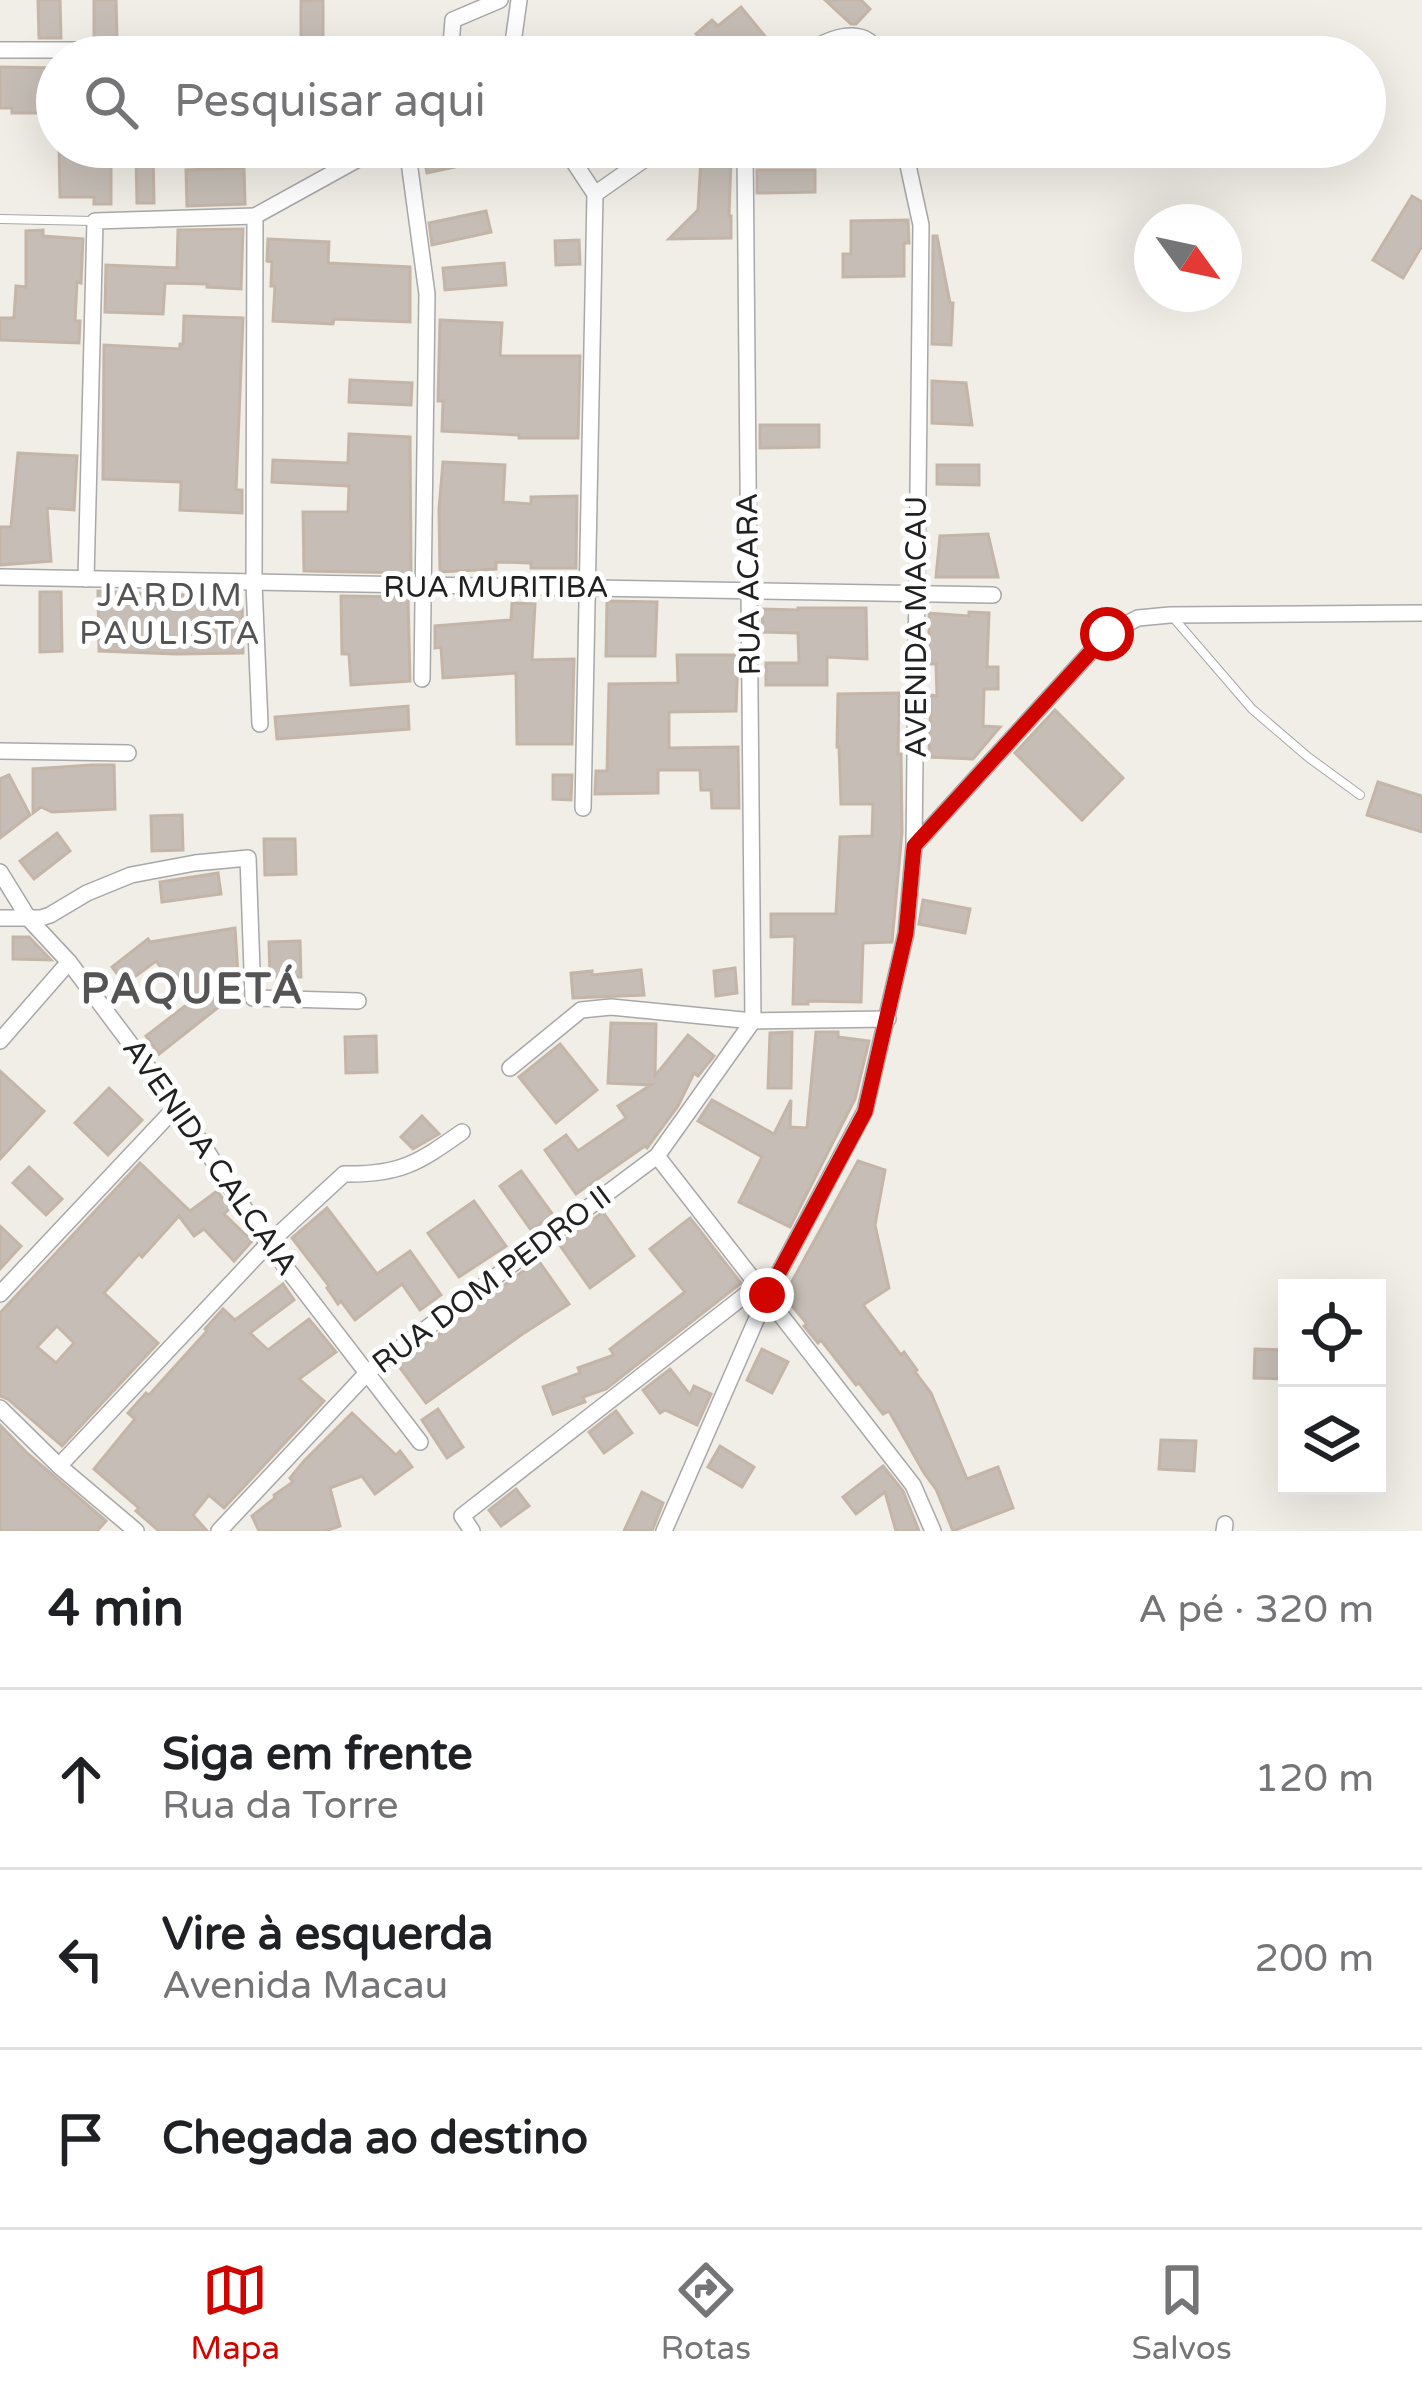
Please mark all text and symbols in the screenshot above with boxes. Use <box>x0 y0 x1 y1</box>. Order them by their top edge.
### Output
search box <box>36 36 1386 168</box>
icon: search <box>78 69 144 135</box>
text: Pesquisar aqui <box>174 75 486 129</box>
north arrow <box>1134 204 1242 312</box>
street label: RUA ACARA <box>729 492 769 676</box>
street label: AVENIDA MACAU <box>898 496 935 758</box>
street label: RUA MURITIBA <box>383 569 609 606</box>
district label: JARDIM PAULISTA <box>79 576 263 653</box>
route start <box>1080 607 1134 661</box>
district label: PAQUETÁ <box>80 964 306 1015</box>
street label: AVENIDA CALCAIA <box>114 1031 306 1283</box>
street label: RUA DOM PEDRO II <box>365 1178 619 1382</box>
route end <box>740 1268 794 1322</box>
map controls <box>1278 1279 1386 1495</box>
button: locate <box>1278 1279 1386 1387</box>
button: layers <box>1278 1387 1386 1495</box>
text: 4 min <box>48 1578 184 1640</box>
text: A pé · 320 m <box>1138 1586 1374 1633</box>
text: Siga em frente <box>162 1728 473 1782</box>
icon: ahead <box>48 1746 114 1812</box>
text: 120 m <box>1255 1755 1374 1802</box>
text: Rua da Torre <box>162 1782 399 1829</box>
text: Vire à esquerda <box>162 1908 493 1962</box>
icon: left <box>48 1926 114 1992</box>
text: 200 m <box>1255 1935 1374 1982</box>
text: Avenida Macau <box>162 1962 448 2009</box>
icon: arrive <box>48 2106 114 2172</box>
text: Chegada ao destino <box>162 2112 588 2166</box>
tab: Mapa <box>190 2257 280 2368</box>
tab: Rotas <box>661 2257 751 2368</box>
tab: Salvos <box>1131 2257 1232 2368</box>

